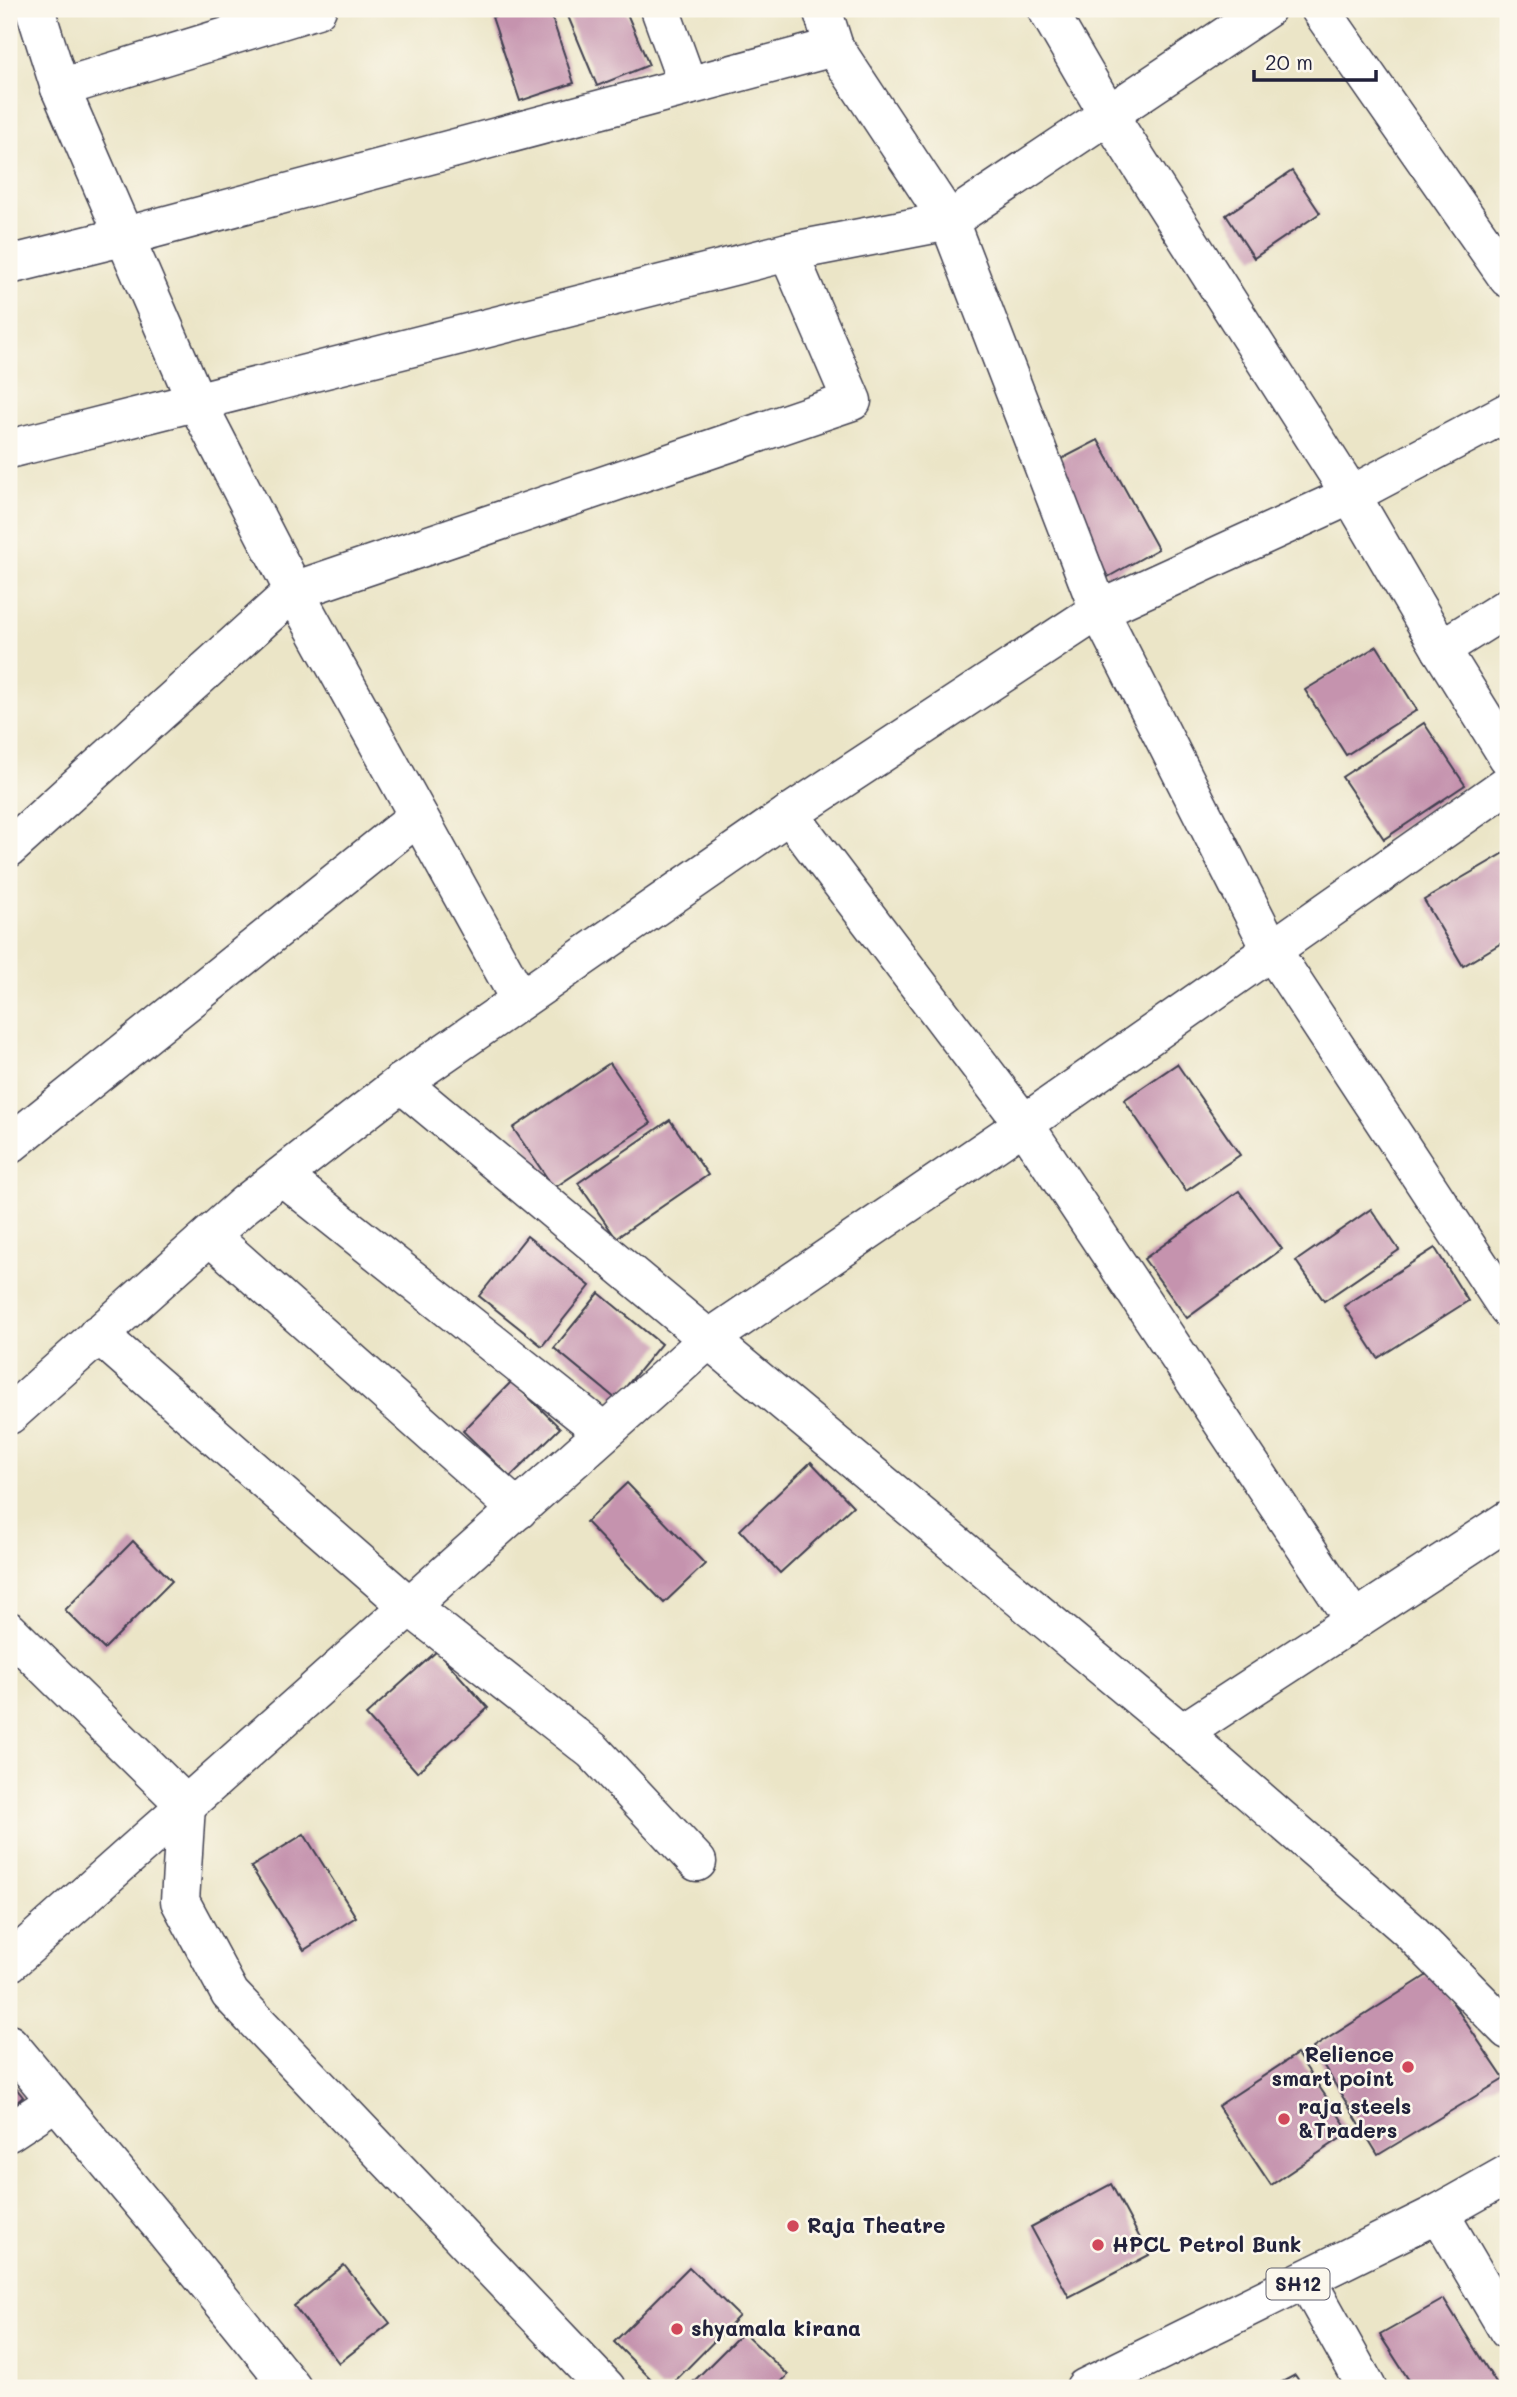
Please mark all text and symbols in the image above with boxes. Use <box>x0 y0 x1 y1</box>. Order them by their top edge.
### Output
scale bar <box>1254 38 1377 82</box>
text: 20 m <box>1265 48 1313 75</box>
place label: Relience smart point <box>1272 2040 1394 2091</box>
marker: Relience smart point <box>1400 2059 1416 2075</box>
place label: raja steels &Traders <box>1298 2092 1411 2143</box>
marker: raja steels &Traders <box>1276 2111 1292 2127</box>
place label: Raja Theatre <box>807 2211 946 2238</box>
marker: Raja Theatre <box>785 2218 801 2234</box>
place label: HPCL Petrol Bunk <box>1112 2230 1301 2257</box>
marker: HPCL Petrol Bunk <box>1090 2237 1106 2253</box>
road number: SH12 <box>1266 2268 1330 2300</box>
place label: shyamala kirana <box>691 2314 861 2342</box>
marker: shyamala kirana <box>669 2321 685 2337</box>

